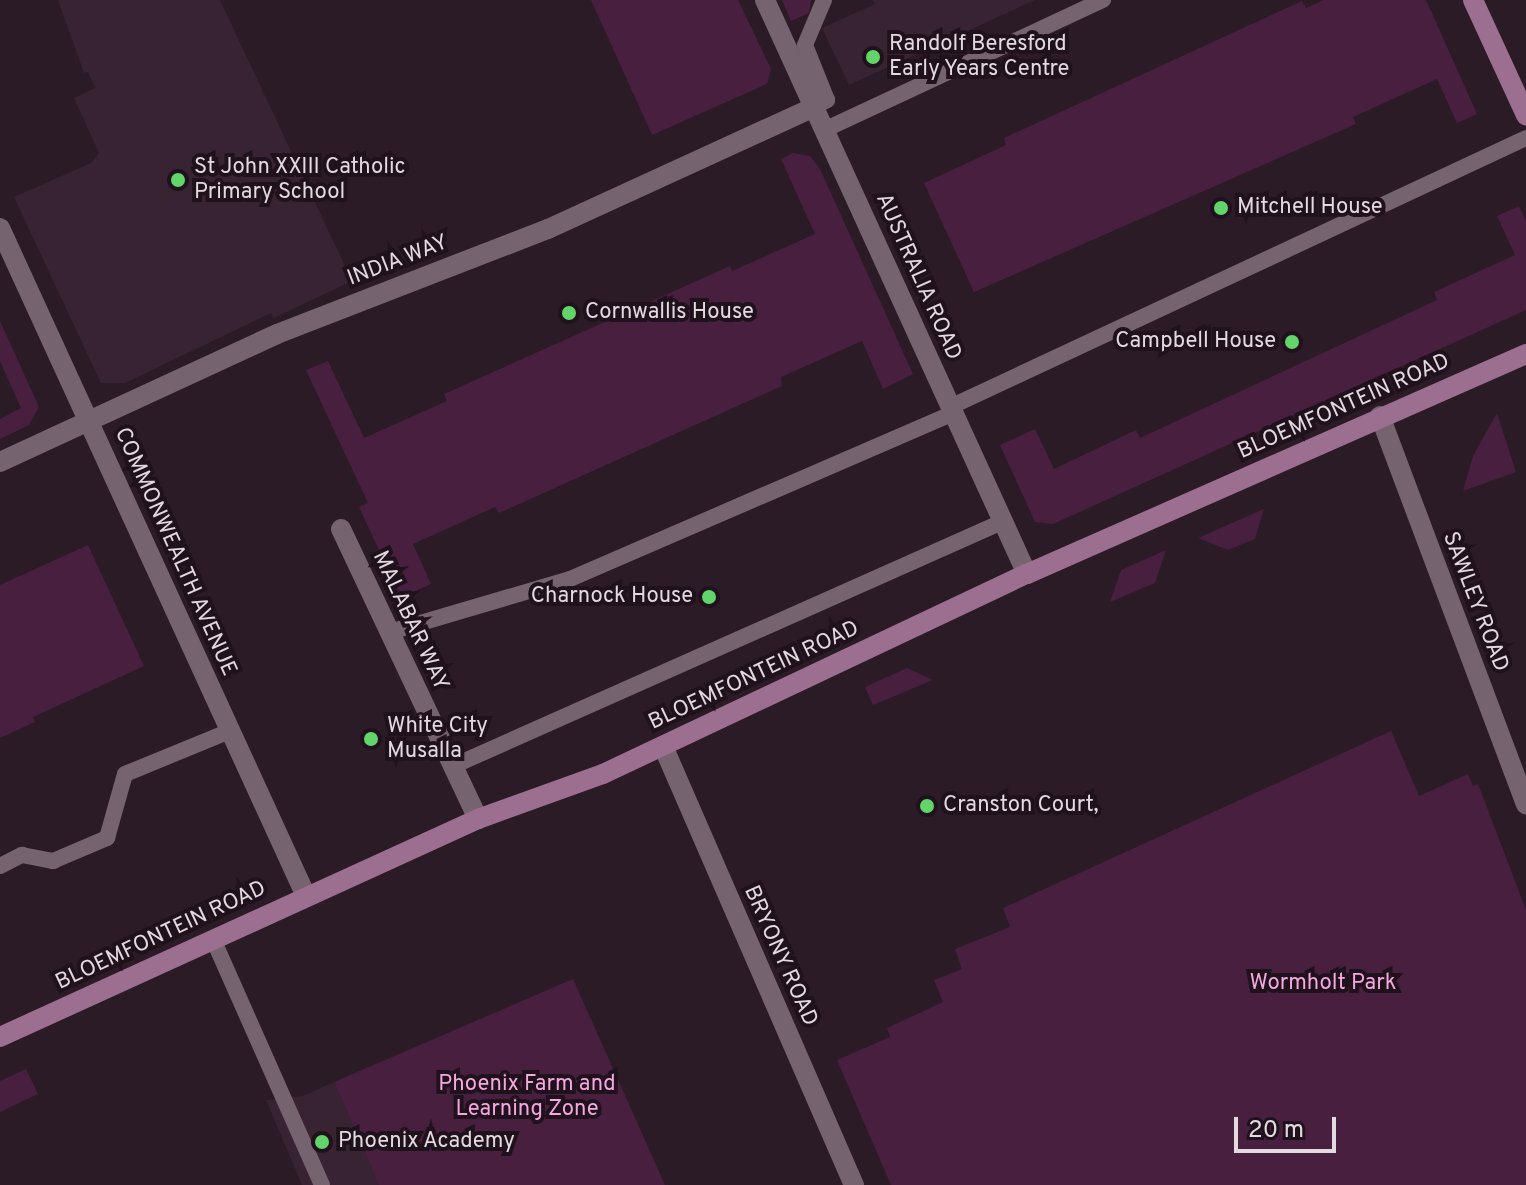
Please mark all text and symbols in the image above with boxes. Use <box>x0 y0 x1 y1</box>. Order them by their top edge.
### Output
place label: Randolf Beresford Early Years Centre <box>889 31 1070 82</box>
marker: Randolf Beresford Early Years Centre <box>864 48 882 66</box>
place label: St John XXIII Catholic Primary School <box>194 154 406 206</box>
marker: St John XXIII Catholic Primary School <box>169 171 187 189</box>
street label: AUSTRALIA ROAD <box>869 189 967 365</box>
place label: Mitchell House <box>1237 195 1383 221</box>
marker: Mitchell House <box>1212 199 1230 217</box>
street label: INDIA WAY <box>343 230 453 292</box>
place label: Cornwallis House <box>585 300 754 326</box>
marker: Cornwallis House <box>560 304 578 322</box>
place label: Campbell House <box>1115 329 1276 355</box>
marker: Campbell House <box>1283 333 1301 351</box>
street label: BLOEMFONTEIN ROAD <box>1234 348 1454 466</box>
street label: COMMONWEALTH AVENUE <box>108 423 242 681</box>
street label: SAWLEY ROAD <box>1436 528 1514 676</box>
street label: MALABAR WAY <box>366 547 454 695</box>
place label: Charnock House <box>531 584 693 610</box>
marker: Charnock House <box>700 588 718 606</box>
street label: BLOEMFONTEIN ROAD <box>645 616 863 736</box>
place label: White City Musalla <box>387 713 488 764</box>
marker: White City Musalla <box>362 730 380 748</box>
place label: Cranston Court, <box>943 793 1098 819</box>
marker: Cranston Court, <box>918 797 936 815</box>
street label: BLOEMFONTEIN ROAD <box>52 876 270 996</box>
street label: BRYONY ROAD <box>737 881 823 1031</box>
park label: Wormholt Park <box>1250 971 1396 997</box>
park label: Phoenix Farm and Learning Zone <box>438 1071 616 1122</box>
scale bar <box>1238 1101 1340 1151</box>
text: 20 m <box>1248 1116 1304 1146</box>
place label: Phoenix Academy <box>338 1129 516 1155</box>
marker: Phoenix Academy <box>313 1133 331 1151</box>

